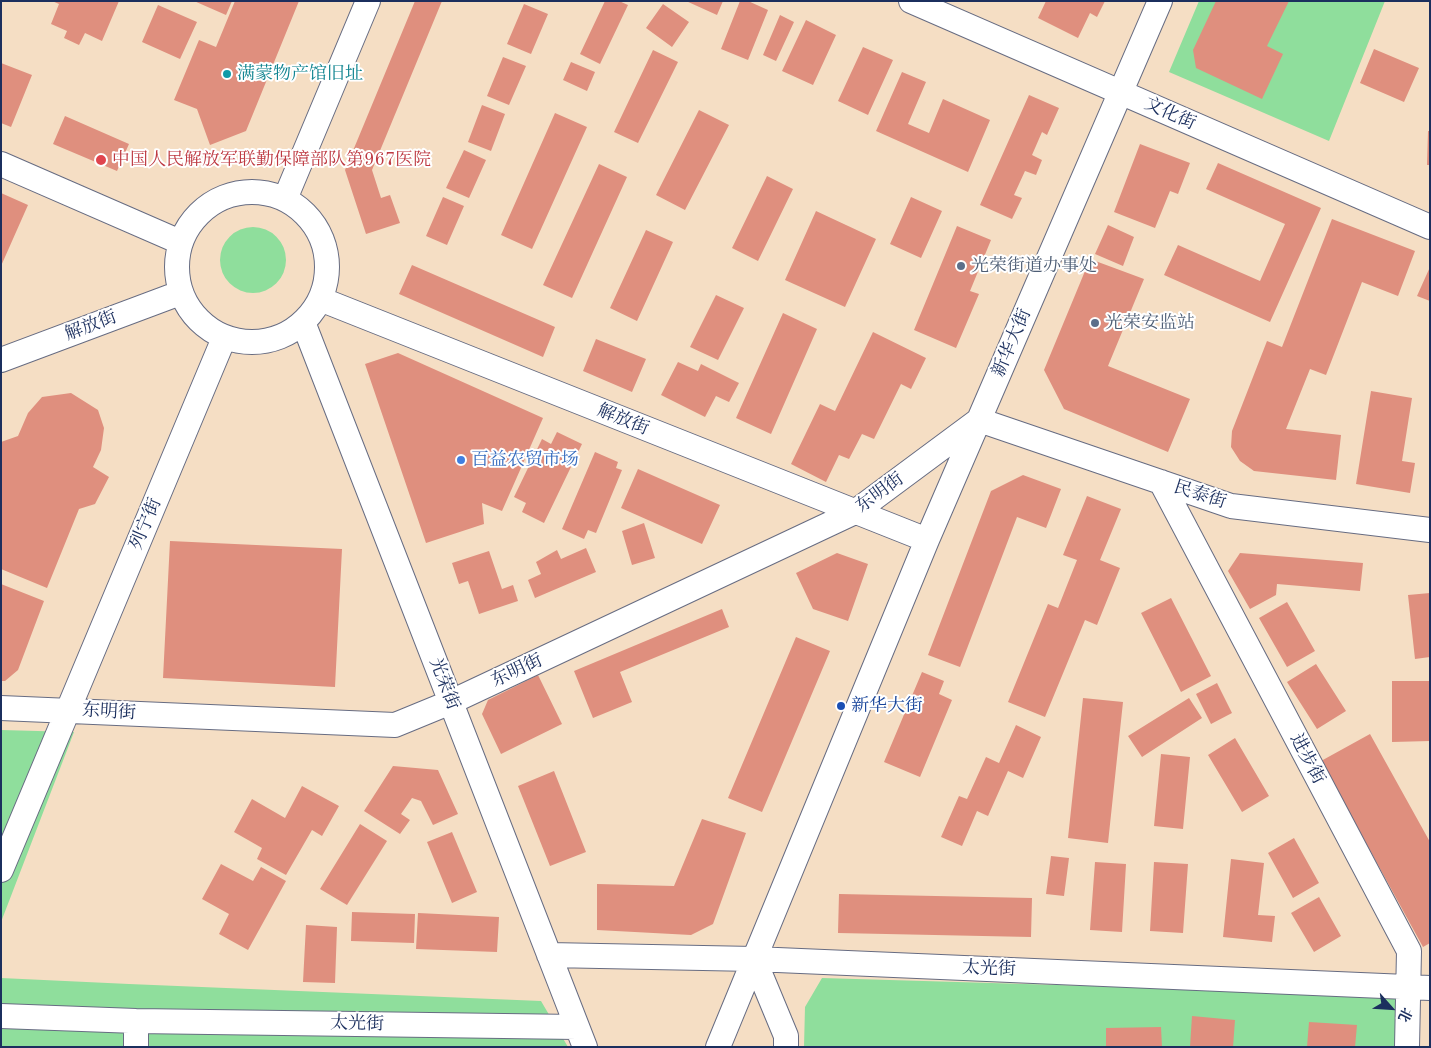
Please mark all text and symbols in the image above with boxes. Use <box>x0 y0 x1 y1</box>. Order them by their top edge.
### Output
place label: 满蒙物产馆旧址 <box>237 63 363 85</box>
marker: 满蒙物产馆旧址 <box>221 68 233 80</box>
street label: 文化街 <box>1141 93 1199 135</box>
place label: 中国人民解放军联勤保障部队第967医院 <box>112 149 431 171</box>
marker: 中国人民解放军联勤保障部队第967医院 <box>94 153 108 167</box>
place label: 光荣街道办事处 <box>971 255 1097 277</box>
marker: 光荣街道办事处 <box>955 260 967 272</box>
street label: 解放街 <box>62 306 120 346</box>
street label: 新华大街 <box>988 306 1036 380</box>
place label: 光荣安监站 <box>1105 312 1195 334</box>
marker: 光荣安监站 <box>1089 317 1101 329</box>
street label: 解放街 <box>594 400 652 440</box>
place label: 百益农贸市场 <box>471 449 579 471</box>
marker: 百益农贸市场 <box>455 454 467 466</box>
street label: 东明街 <box>852 468 908 518</box>
street label: 民泰街 <box>1171 476 1229 514</box>
street label: 列宁街 <box>126 495 166 553</box>
street label: 东明街 <box>488 650 546 692</box>
street label: 光荣街 <box>424 655 464 713</box>
place label: 新华大街 <box>851 695 923 717</box>
street label: 东明街 <box>81 700 137 724</box>
marker: 新华大街 <box>835 700 847 712</box>
street label: 进步街 <box>1285 730 1329 788</box>
street label: 太光街 <box>962 957 1016 981</box>
north arrow <box>1366 983 1416 1033</box>
text: 北 <box>1395 1005 1414 1024</box>
street label: 太光街 <box>330 1013 384 1035</box>

